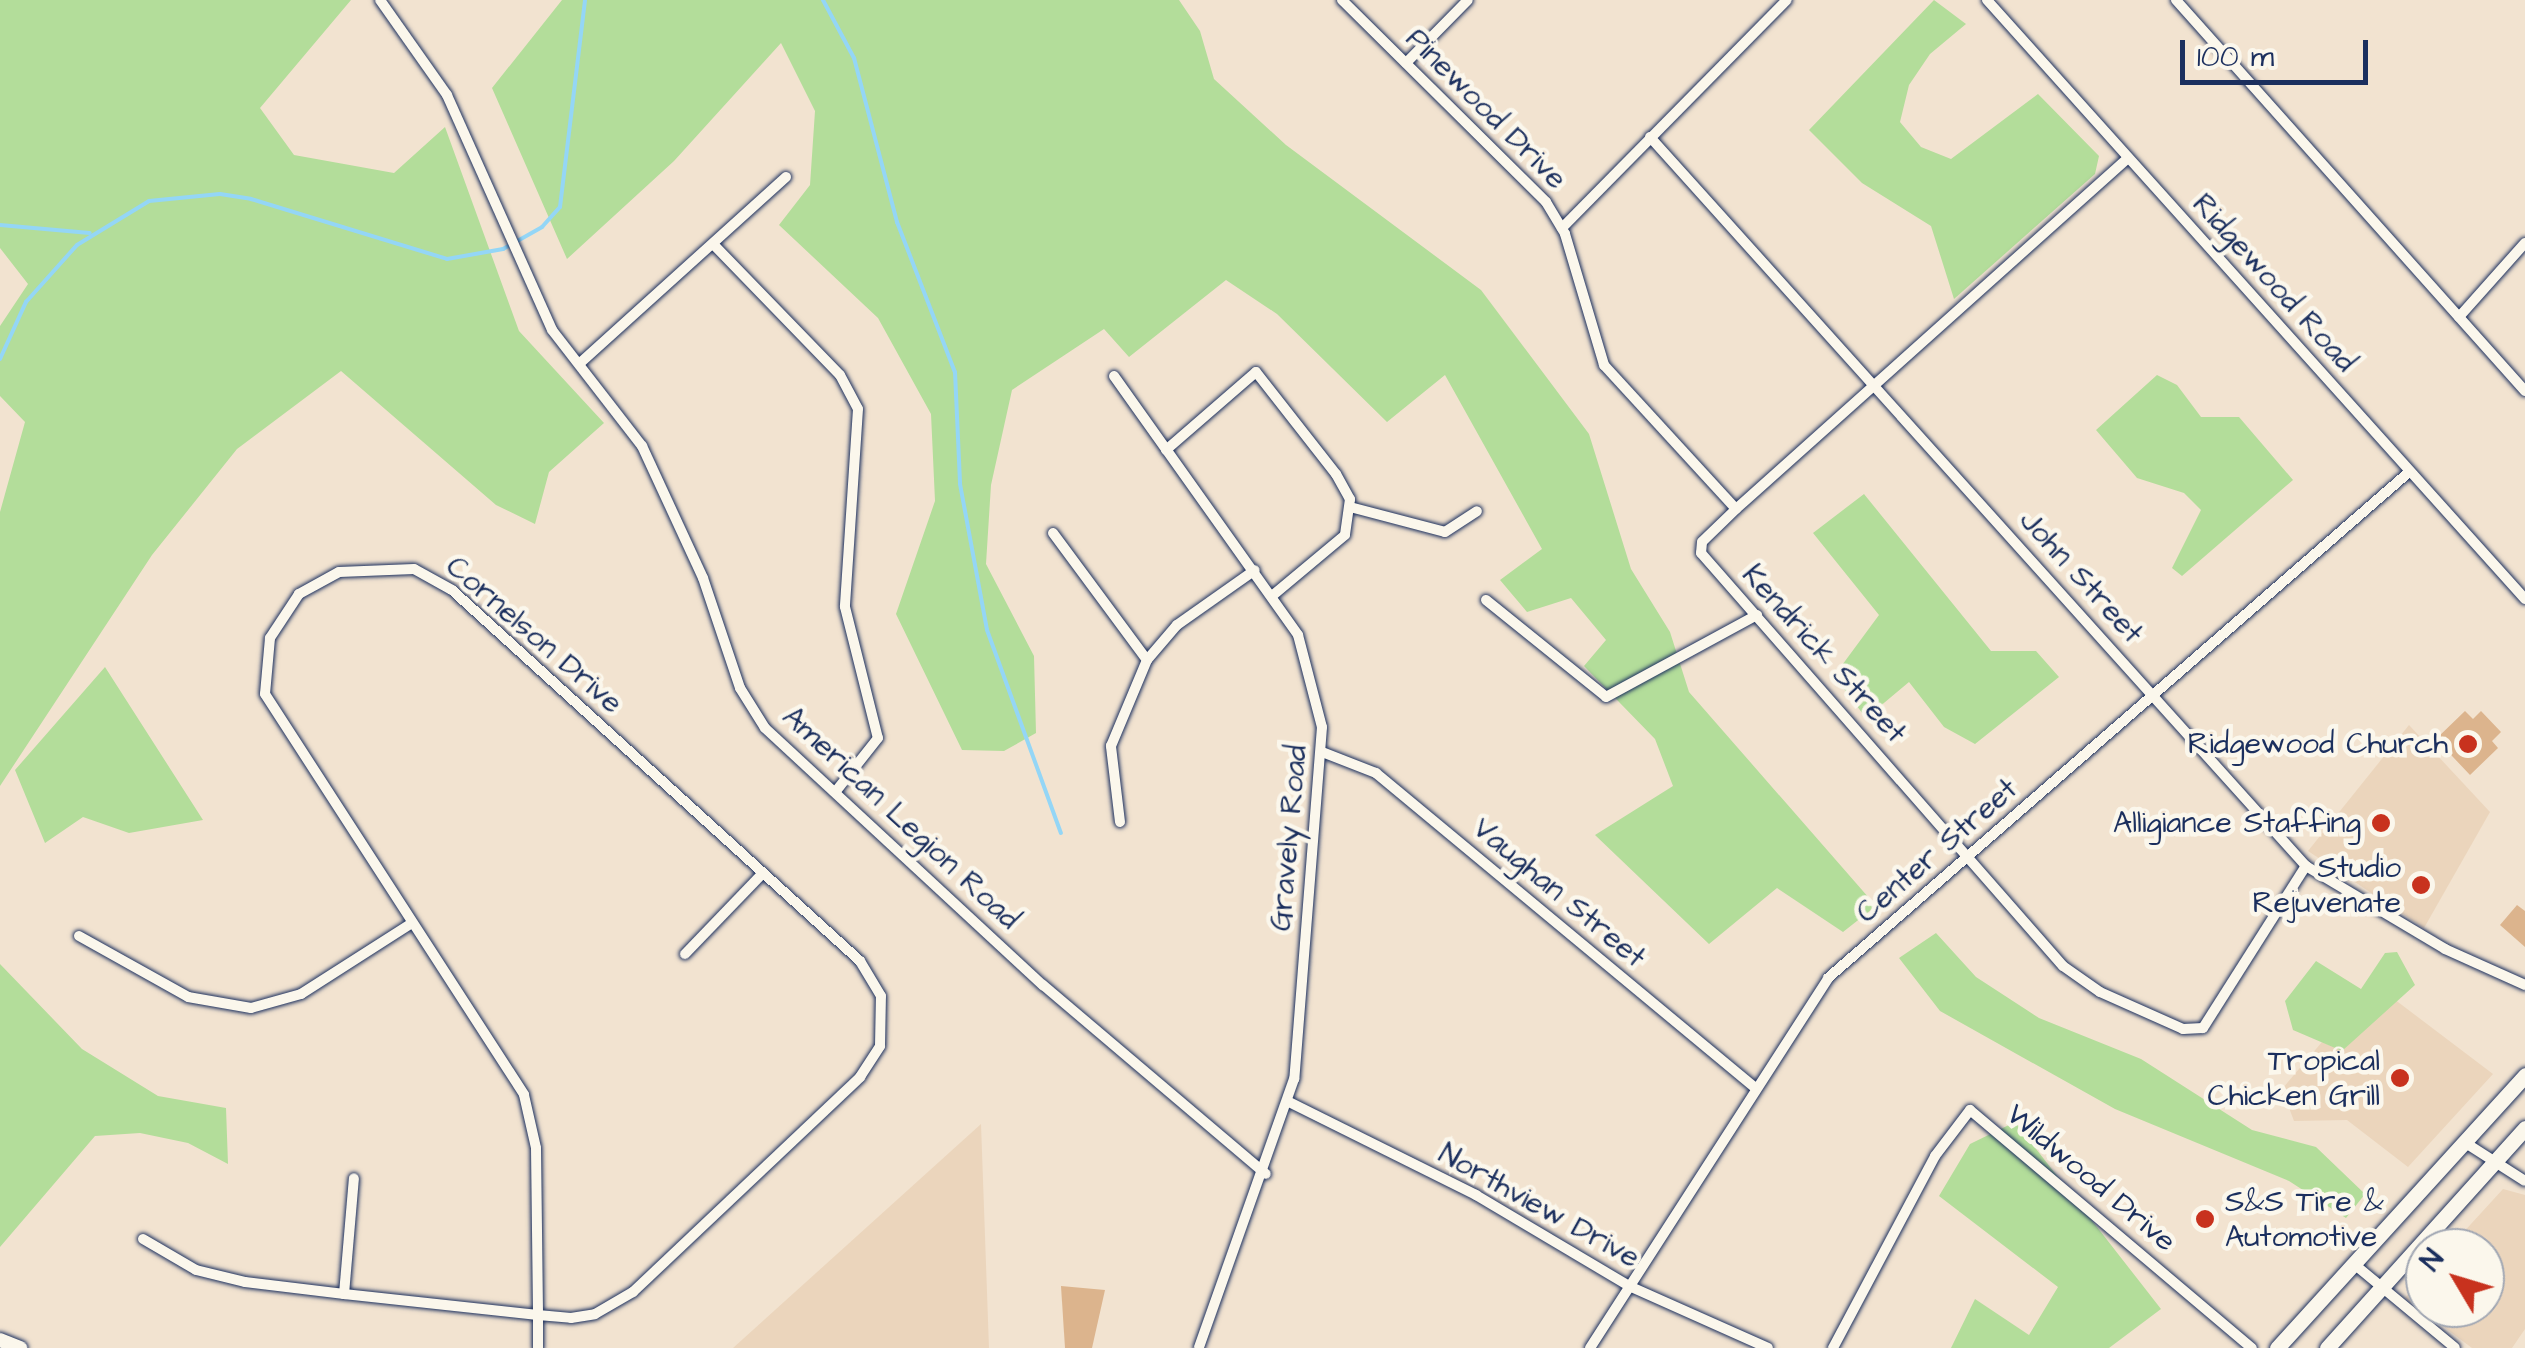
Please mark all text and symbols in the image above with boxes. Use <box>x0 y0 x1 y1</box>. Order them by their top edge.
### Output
scale bar <box>2185 20 2372 82</box>
street label: Pinewood Drive <box>1398 21 1574 197</box>
text: 100 m <box>2197 36 2274 78</box>
street label: Ridgewood Road <box>2185 186 2363 380</box>
street label: John Street <box>2012 503 2150 651</box>
street label: Cornelson Drive <box>438 549 630 721</box>
street label: Kendrick Street <box>1734 557 1914 751</box>
street label: American Legion Road <box>775 699 1027 937</box>
place label: Ridgewood Church <box>2188 726 2448 762</box>
marker: Ridgewood Church <box>2457 733 2479 755</box>
street label: Gravely Road <box>1263 744 1315 932</box>
street label: Center Street <box>1849 771 2025 931</box>
place label: Alligiance Staffing <box>2113 805 2361 841</box>
street label: Vaughan Street <box>1465 810 1653 976</box>
marker: Alligiance Staffing <box>2370 812 2392 834</box>
place label: Studio Rejuvenate <box>2252 850 2401 920</box>
marker: Studio Rejuvenate <box>2410 874 2432 896</box>
place label: Tropical Chicken Grill <box>2207 1043 2380 1114</box>
marker: Tropical Chicken Grill <box>2389 1067 2411 1089</box>
street label: Wildwood Drive <box>1999 1097 2183 1259</box>
street label: Northview Drive <box>1432 1136 1646 1276</box>
place label: S&S Tire & Automotive <box>2225 1184 2384 1254</box>
marker: S&S Tire & Automotive <box>2194 1208 2216 1230</box>
north arrow <box>2405 1228 2505 1328</box>
text: N <box>2412 1242 2453 1279</box>

